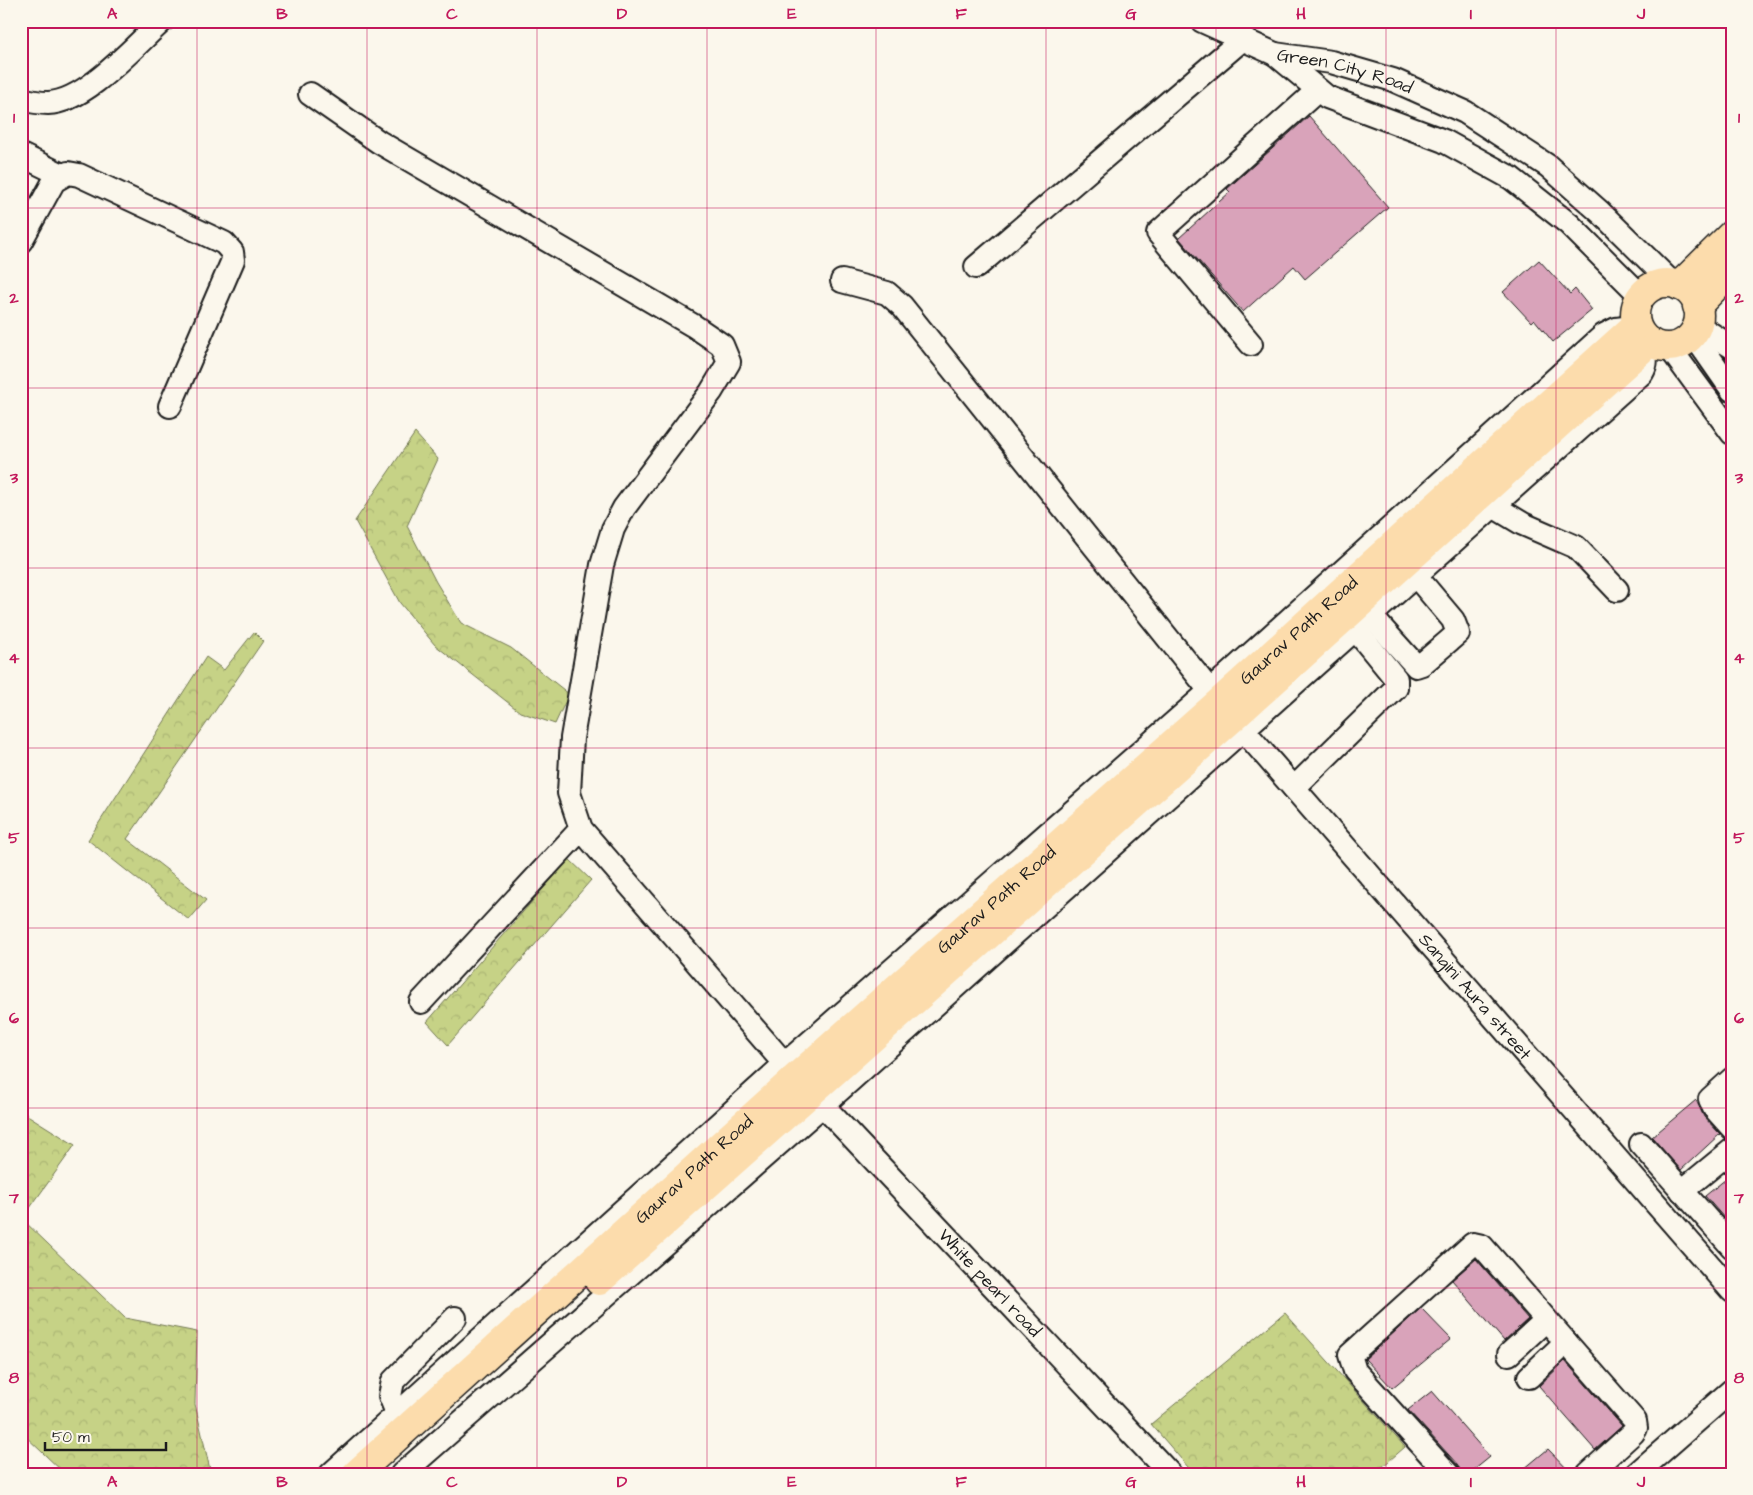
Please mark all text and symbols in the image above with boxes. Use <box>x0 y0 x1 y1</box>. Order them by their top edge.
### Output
text: A <box>107 3 118 25</box>
text: B <box>276 3 288 25</box>
text: C <box>446 3 458 25</box>
text: D <box>617 3 628 25</box>
text: E <box>787 3 797 25</box>
text: F <box>955 3 967 25</box>
text: G <box>1125 3 1137 25</box>
text: H <box>1296 3 1306 25</box>
text: I <box>1470 3 1472 25</box>
text: J <box>1636 3 1646 25</box>
street label: Green City Road <box>1276 42 1417 100</box>
text: 1 <box>13 107 16 129</box>
text: 1 <box>1738 107 1741 129</box>
text: 2 <box>8 287 19 309</box>
text: 2 <box>1733 287 1744 309</box>
text: 3 <box>9 467 19 489</box>
text: 3 <box>1734 467 1744 489</box>
street label: Gaurav Path Road <box>1234 570 1363 690</box>
text: 4 <box>9 647 20 669</box>
text: 4 <box>1734 647 1745 669</box>
text: 5 <box>8 827 20 849</box>
text: 5 <box>1733 827 1745 849</box>
street label: Gaurav Path Road <box>931 840 1061 959</box>
street label: Sangini Aura street <box>1413 928 1538 1066</box>
text: 6 <box>9 1007 19 1029</box>
text: 6 <box>1734 1007 1744 1029</box>
street label: Gaurav Path Road <box>629 1109 759 1229</box>
text: 7 <box>8 1187 19 1209</box>
text: 7 <box>1733 1187 1744 1209</box>
street label: White pearl road <box>933 1223 1047 1342</box>
text: 8 <box>9 1367 20 1389</box>
text: 8 <box>1734 1367 1745 1389</box>
scale bar <box>45 1420 166 1452</box>
text: 50 m <box>52 1427 90 1448</box>
text: A <box>107 1471 118 1493</box>
text: B <box>276 1471 288 1493</box>
text: C <box>446 1471 458 1493</box>
text: D <box>617 1471 628 1493</box>
text: E <box>787 1471 797 1493</box>
text: F <box>955 1471 967 1493</box>
text: G <box>1125 1471 1137 1493</box>
text: H <box>1296 1471 1306 1493</box>
text: I <box>1470 1471 1472 1493</box>
text: J <box>1636 1471 1646 1493</box>

